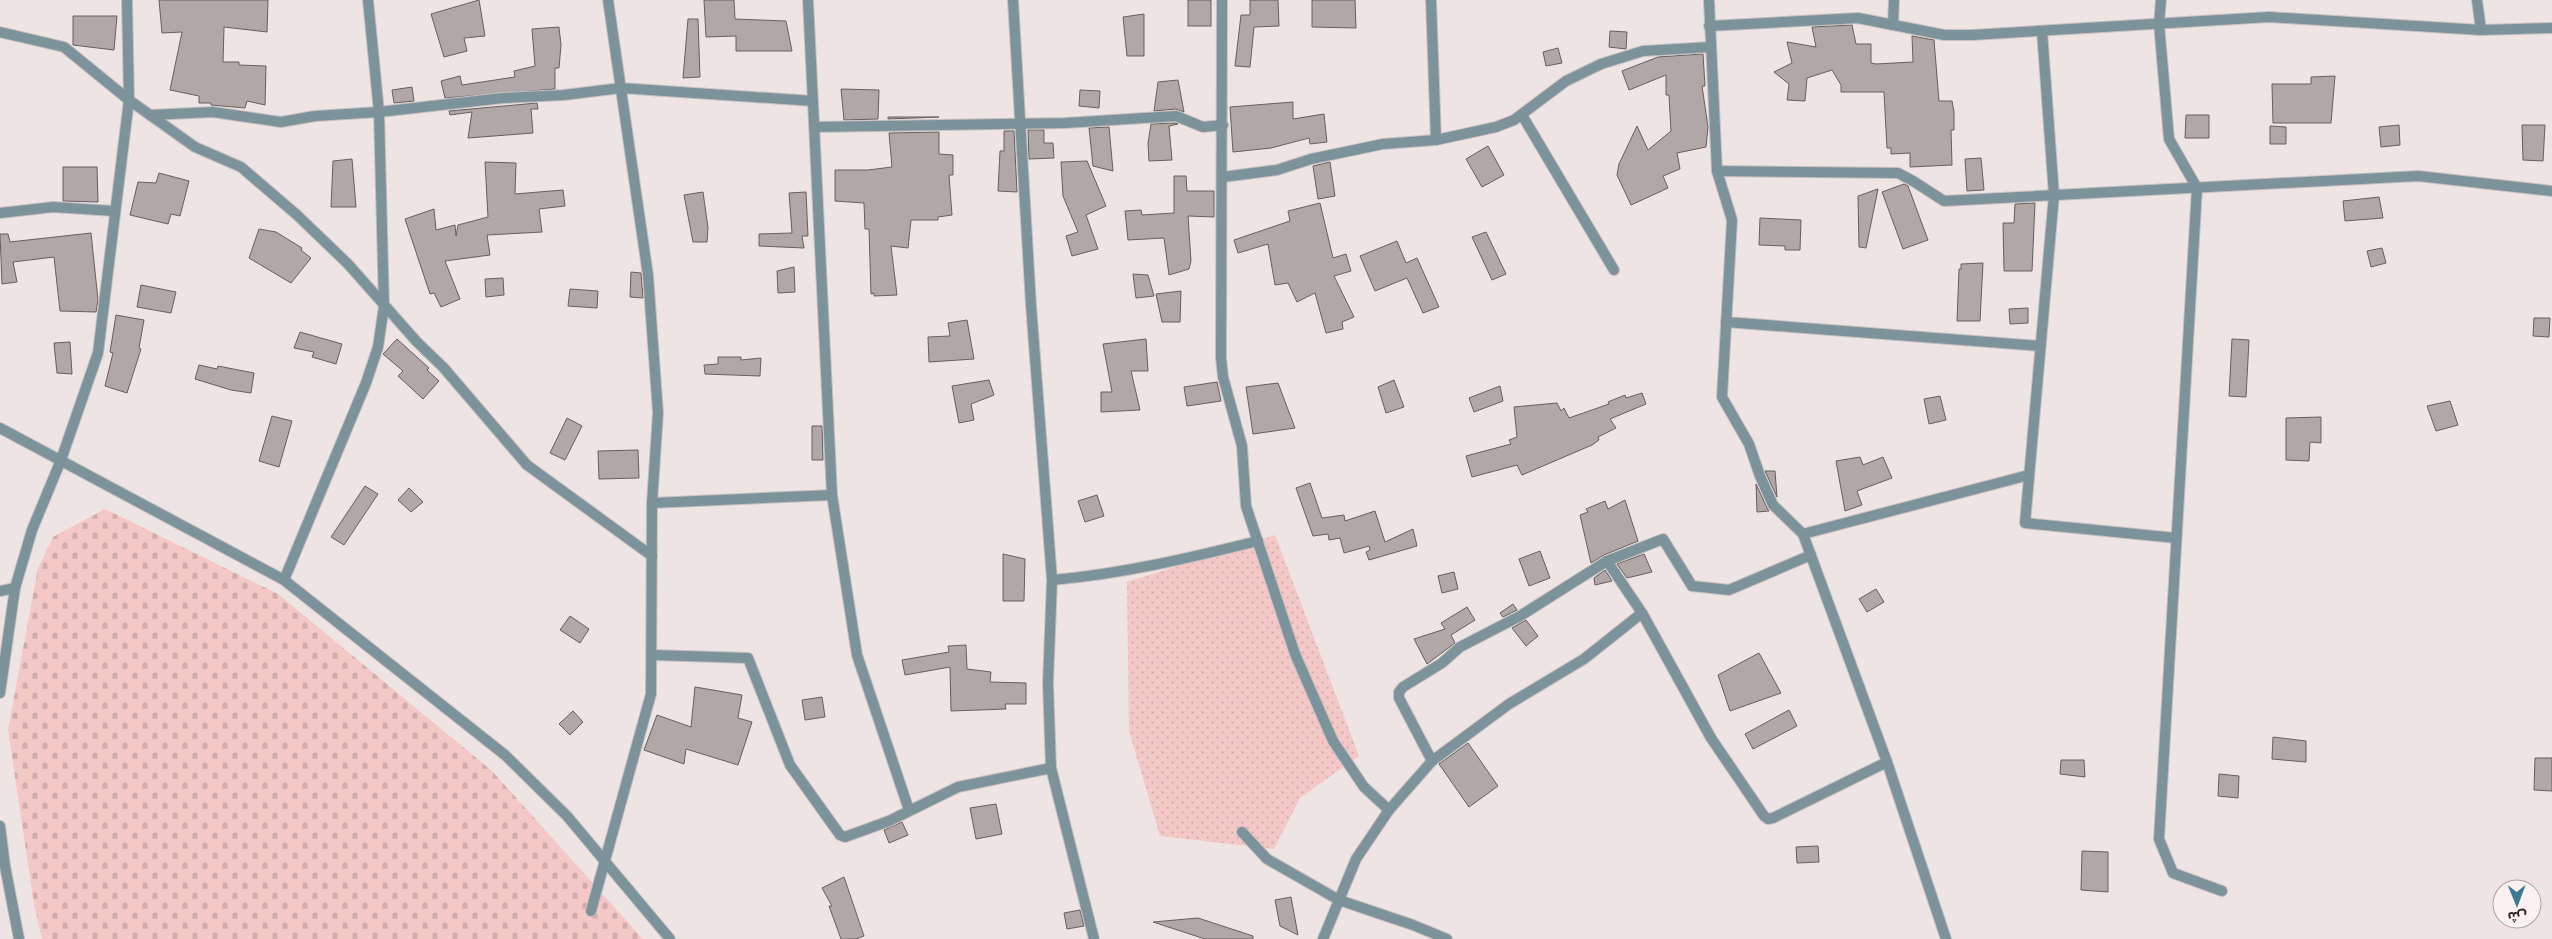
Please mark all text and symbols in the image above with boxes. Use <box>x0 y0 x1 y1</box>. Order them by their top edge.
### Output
north arrow <box>2492 879 2542 929</box>
text: ش <box>2507 907 2527 926</box>

